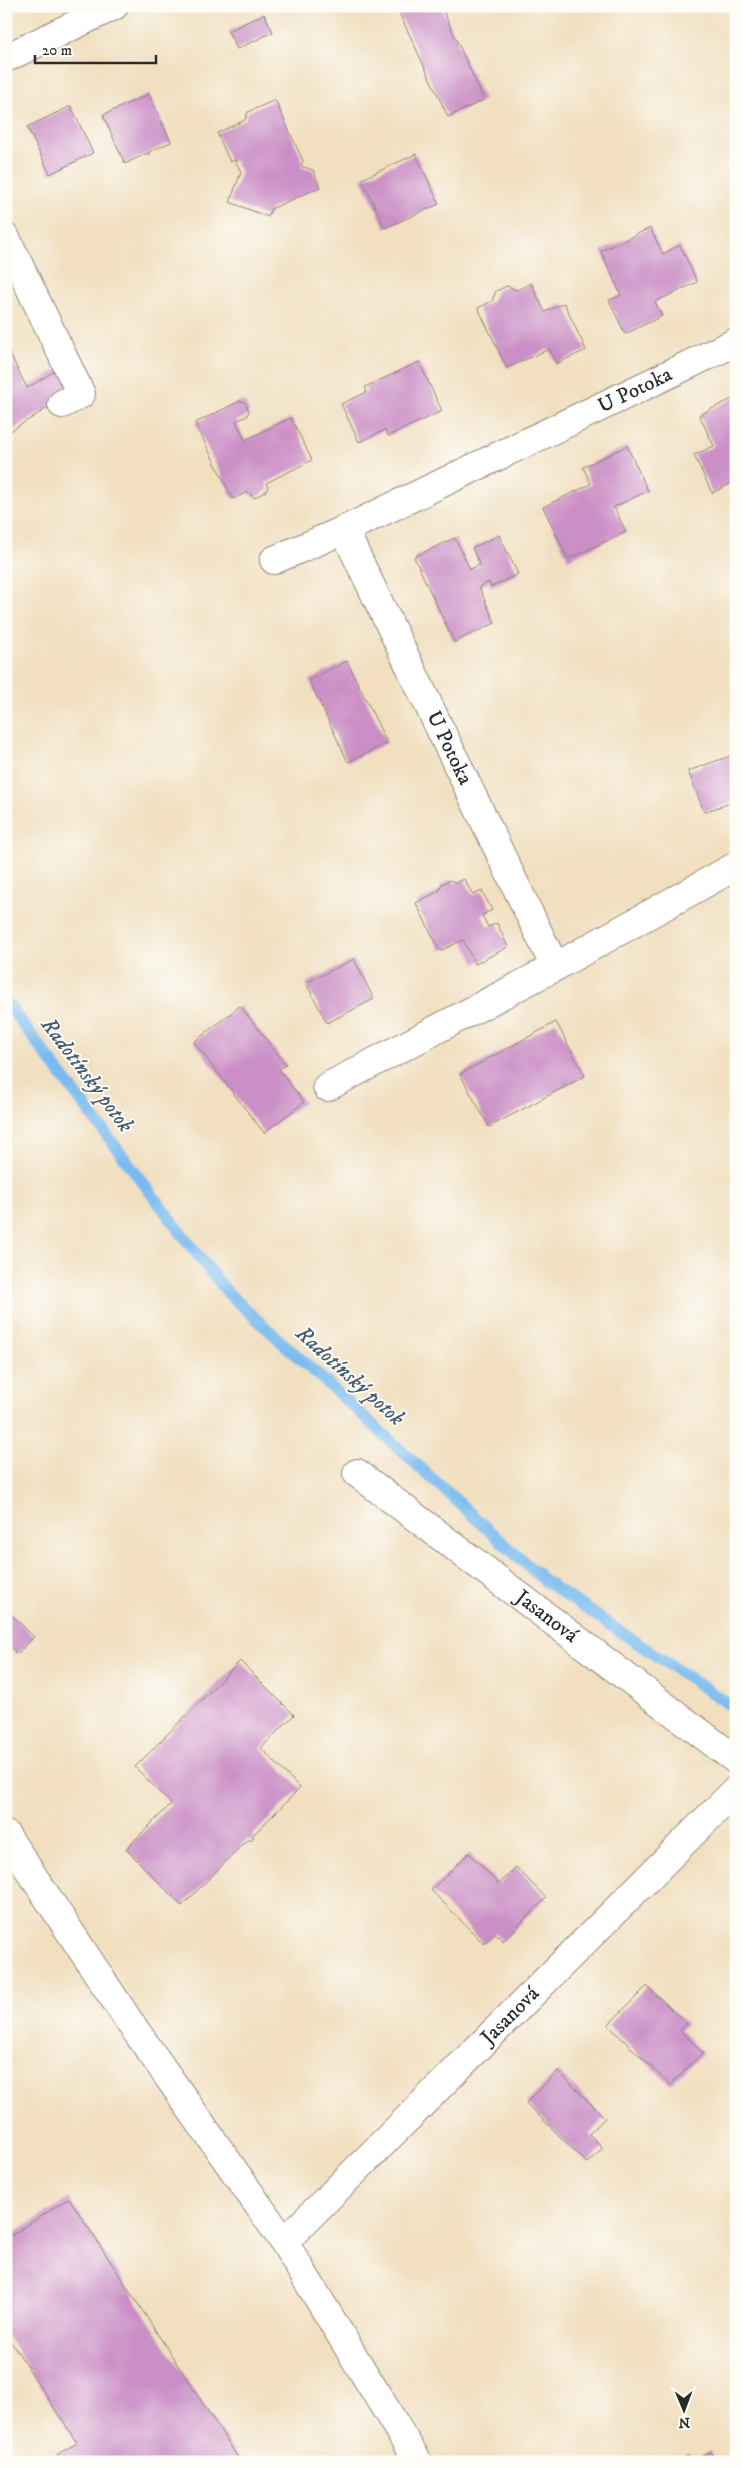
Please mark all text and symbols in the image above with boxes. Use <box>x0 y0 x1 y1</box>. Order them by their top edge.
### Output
scale bar <box>35 32 156 64</box>
text: 20 m <box>42 41 72 60</box>
street label: U Potoka <box>594 362 676 419</box>
street label: U Potoka <box>420 707 478 789</box>
water label: Radotínský potok <box>34 1011 139 1138</box>
water label: Radotínský potok <box>289 1319 411 1432</box>
street label: Jasanová <box>509 1583 583 1649</box>
street label: Jasanová <box>474 1981 545 2052</box>
north arrow <box>660 2386 710 2436</box>
text: N <box>678 2413 690 2431</box>

